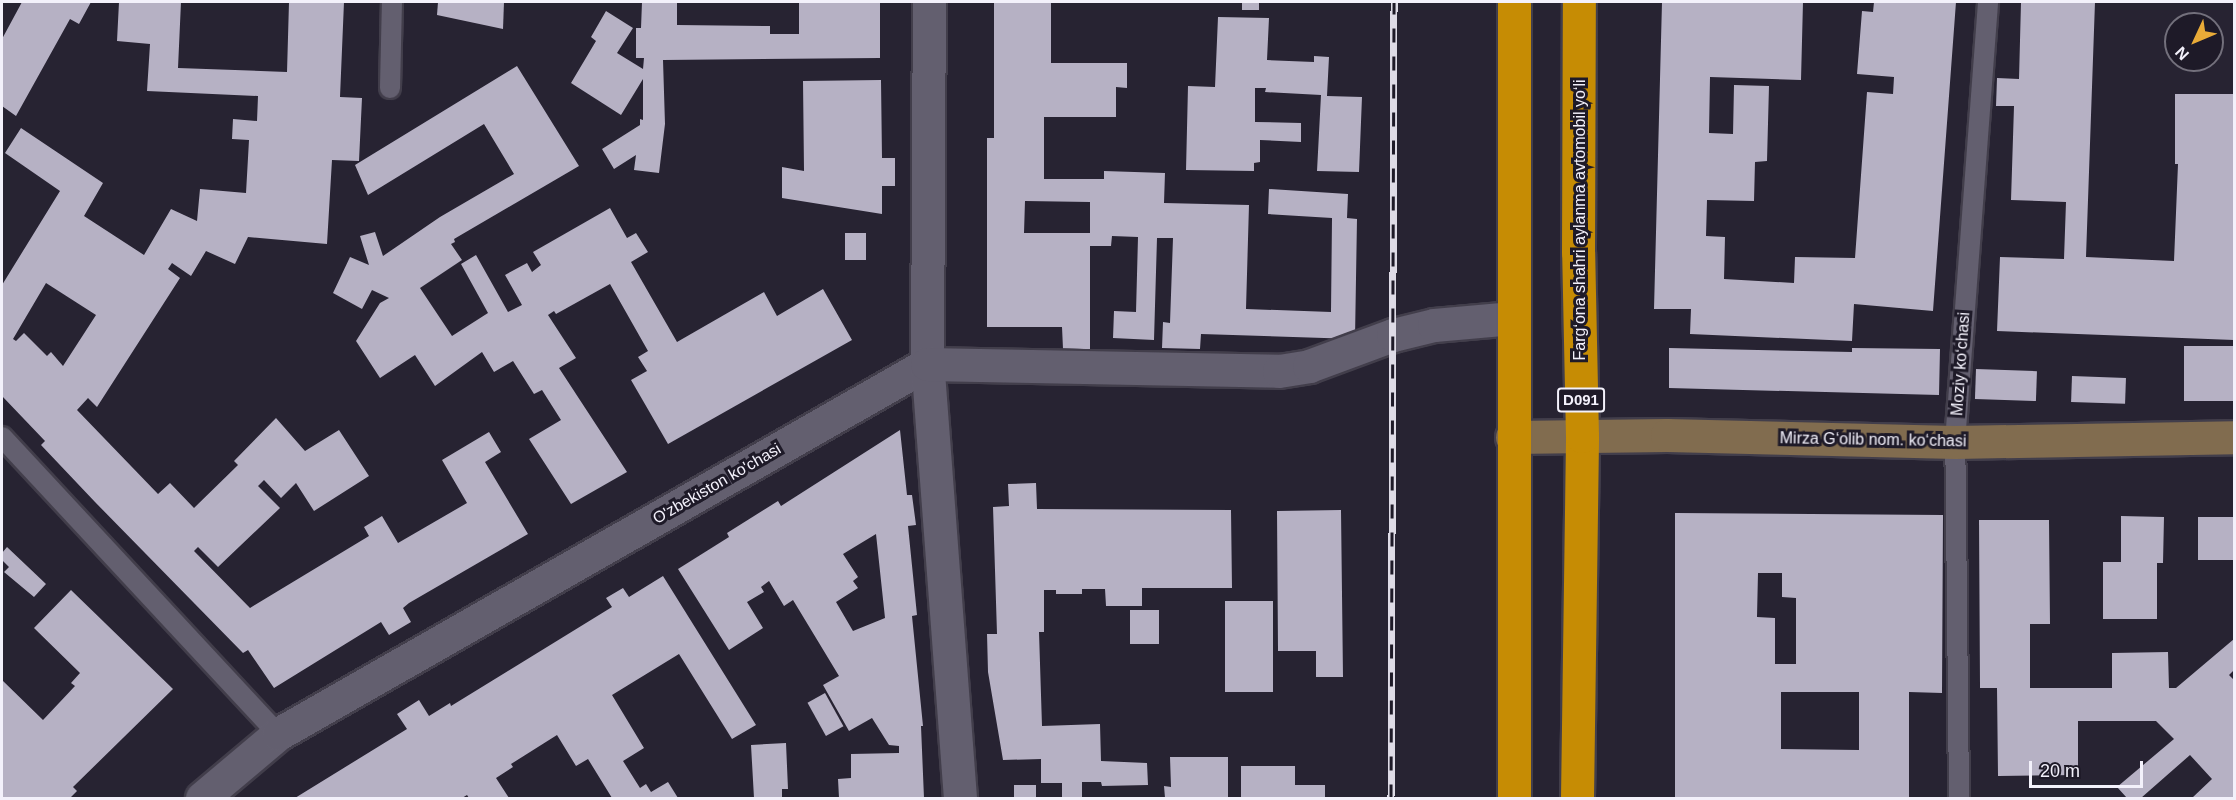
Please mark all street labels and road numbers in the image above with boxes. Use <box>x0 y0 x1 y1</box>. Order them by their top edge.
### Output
street label: Fargʻona shahri aylanma avtomobil yoʻli <box>1570 79 1590 361</box>
street label: Moziy koʻchasi <box>1948 311 1974 417</box>
road number: D091 <box>1557 388 1605 412</box>
street label: Mirza G‘olib nom. ko‘chasi <box>1779 429 1967 451</box>
street label: O'zbekiston ko'chasi <box>649 439 785 529</box>

